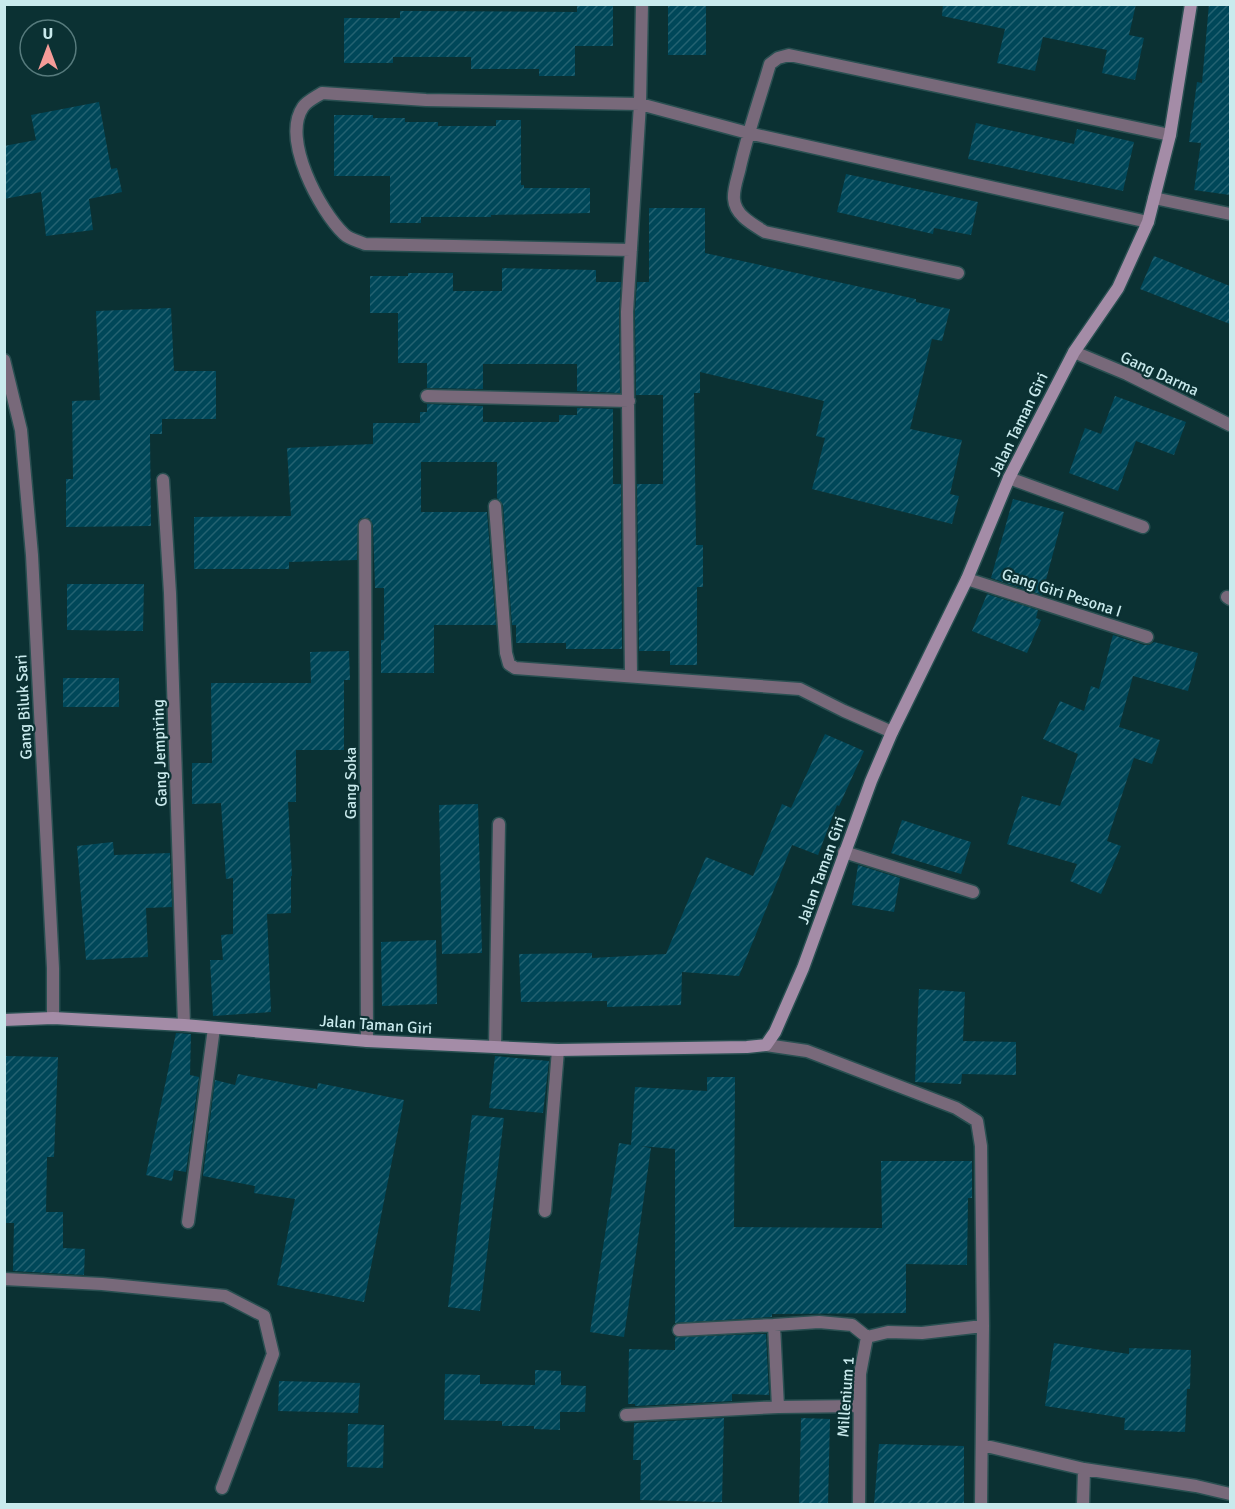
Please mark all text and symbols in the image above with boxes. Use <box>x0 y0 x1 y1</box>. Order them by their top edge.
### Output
north arrow <box>18 18 78 78</box>
text: U <box>43 24 53 44</box>
street label: Gang Darma <box>1117 347 1202 401</box>
street label: Jalan Taman Giri <box>985 369 1053 480</box>
street label: Gang Giri Pesona I <box>999 564 1124 622</box>
street label: Gang Biluk Sari <box>11 654 37 760</box>
street label: Gang Jempiring <box>148 699 172 807</box>
street label: Gang Soka <box>341 747 361 819</box>
street label: Jalan Taman Giri <box>793 814 851 927</box>
street label: Jalan Taman Giri <box>319 1011 433 1039</box>
street label: Millenium 1 <box>833 1356 859 1438</box>

